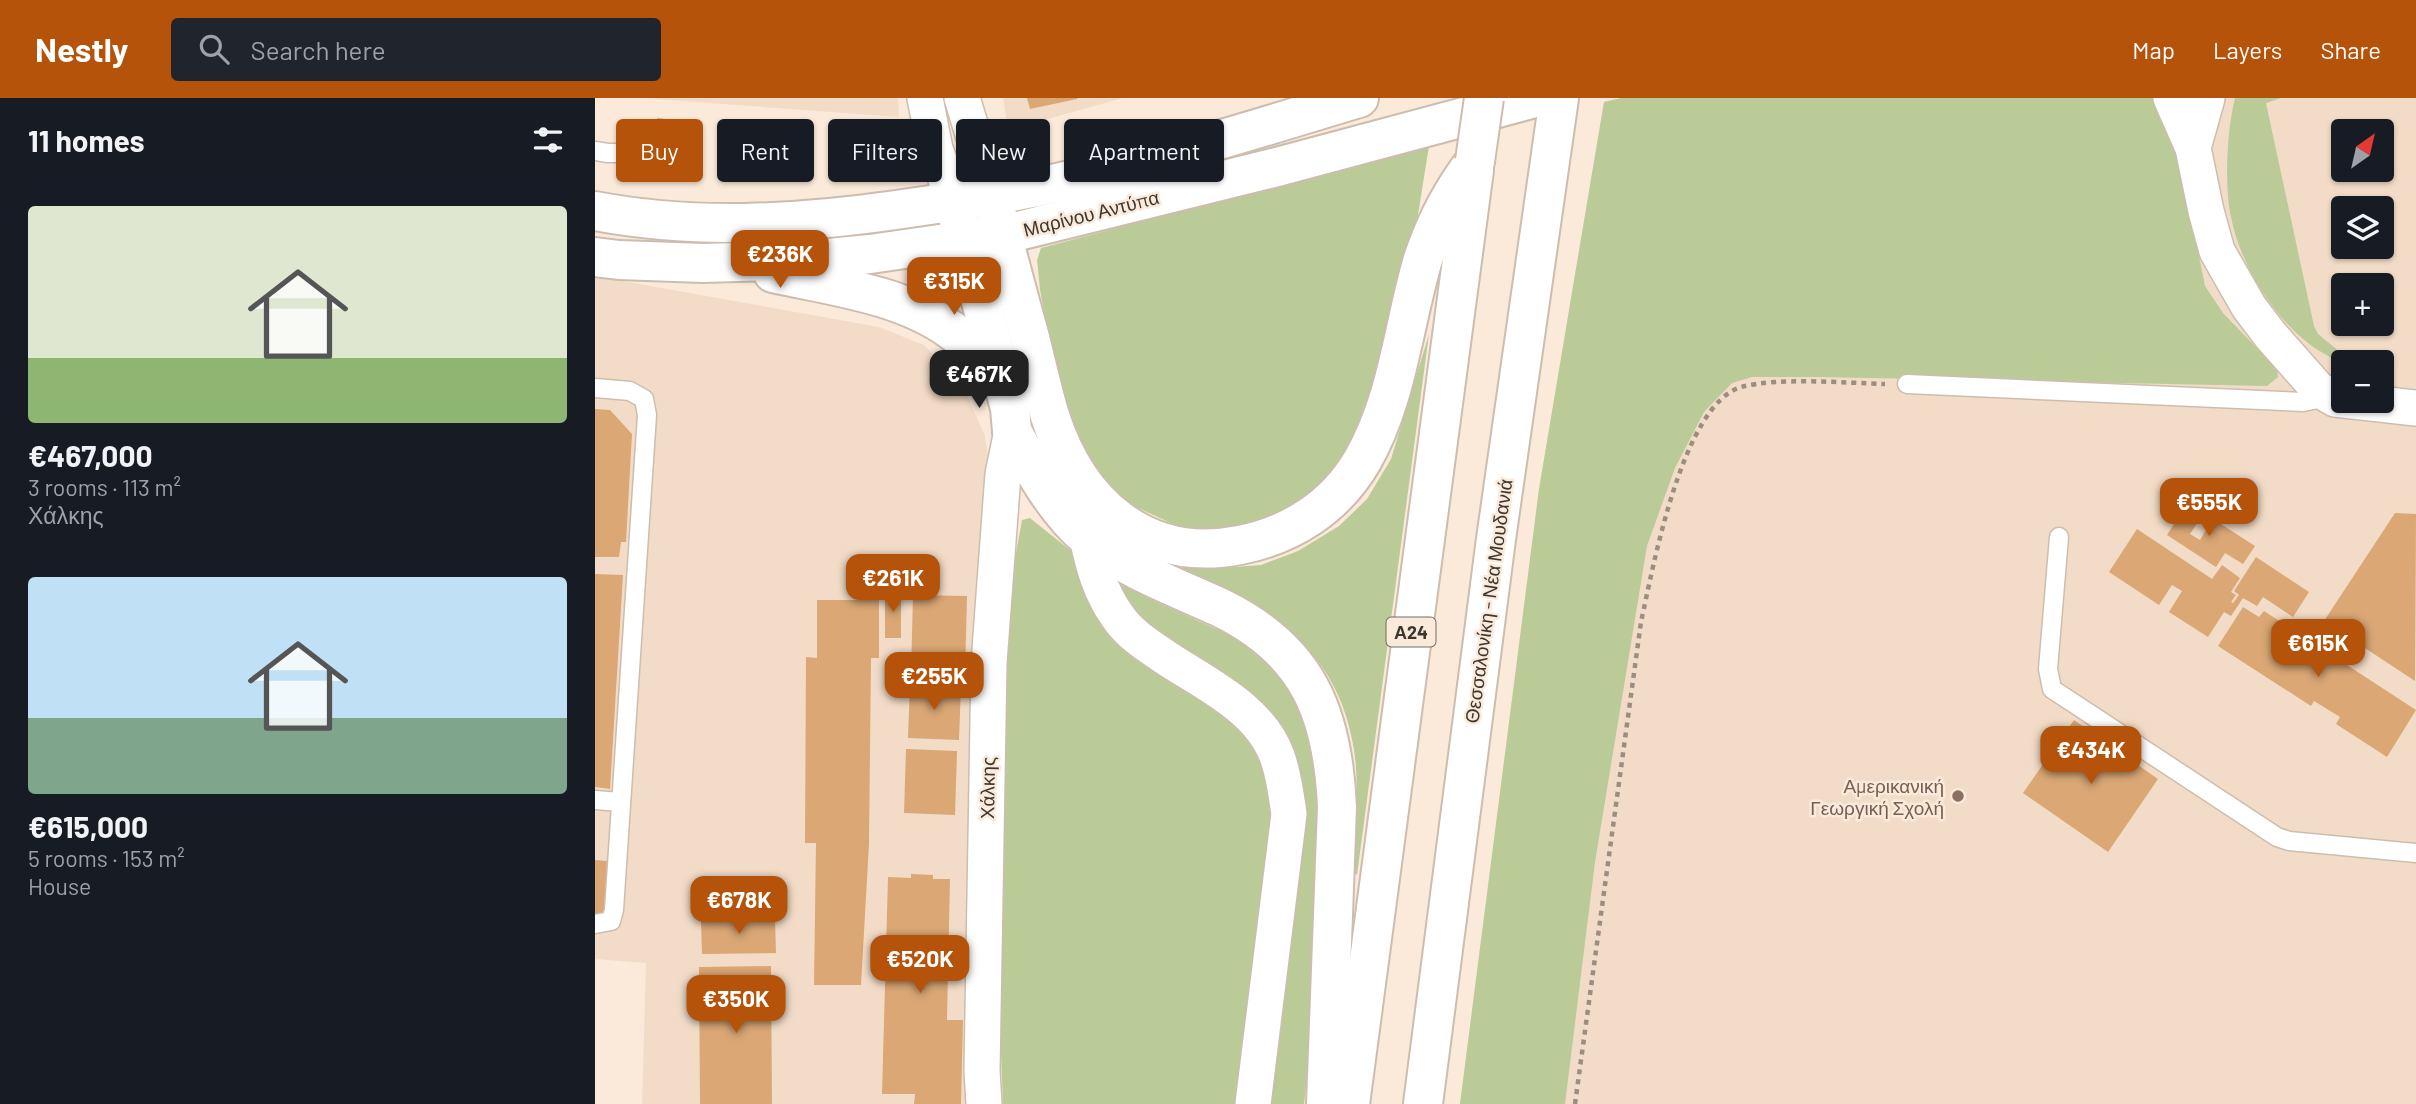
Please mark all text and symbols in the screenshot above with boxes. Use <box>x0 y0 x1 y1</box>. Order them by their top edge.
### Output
search box <box>171 18 661 81</box>
text: Nestly <box>35 29 129 69</box>
icon: search <box>195 30 233 68</box>
text: Search here <box>251 34 386 65</box>
text: Map <box>2132 35 2175 64</box>
text: Layers <box>2213 35 2282 64</box>
text: Share <box>2320 35 2381 64</box>
chip: Buy <box>616 119 703 182</box>
chip: Rent <box>717 119 814 182</box>
chip: Filters <box>828 119 942 182</box>
chip: New <box>956 119 1050 182</box>
chip: Apartment <box>1064 119 1224 182</box>
north arrow <box>2331 119 2394 182</box>
map controls <box>2331 119 2394 413</box>
icon: filters <box>529 121 567 159</box>
text: 11 homes <box>28 122 145 158</box>
street label: Μαρίνου Αντύπα <box>1021 185 1161 241</box>
button: layers <box>2331 196 2394 259</box>
pin: €236K <box>731 230 829 290</box>
text: €236K <box>747 239 813 267</box>
icon: home <box>235 251 361 377</box>
pin: €315K <box>905 258 1003 317</box>
text: €315K <box>923 266 985 294</box>
button: + <box>2331 273 2394 336</box>
pin: €467K <box>930 350 1028 410</box>
button: − <box>2331 350 2394 413</box>
text: €467K <box>946 359 1012 387</box>
text: €467,000 <box>28 437 153 473</box>
text: 3 rooms · 113 m² <box>28 473 181 501</box>
street label: Θεσσαλονίκη - Νέα Μουδανιά <box>1459 477 1517 725</box>
pin: €555K <box>2160 478 2258 538</box>
text: €555K <box>2176 487 2242 515</box>
text: Χάλκης <box>28 501 104 529</box>
pin: €261K <box>844 554 942 614</box>
text: €261K <box>862 563 924 591</box>
road number: Α24 <box>1387 618 1435 646</box>
pin: €615K <box>2269 620 2367 679</box>
icon: home <box>235 623 361 749</box>
text: €615K <box>2287 628 2349 656</box>
pin: €255K <box>885 652 983 712</box>
text: €255K <box>901 661 967 689</box>
pin: €434K <box>2042 726 2140 786</box>
text: €434K <box>2056 735 2126 763</box>
street label: Χάλκης <box>975 757 999 819</box>
place label: Αμερικανική Γεωργική Σχολή <box>1810 774 1944 819</box>
marker: Αμερικανική Γεωργική Σχολή <box>1950 788 1966 804</box>
text: €615,000 <box>28 808 148 844</box>
text: 5 rooms · 153 m² <box>28 844 185 872</box>
text: House <box>28 872 91 900</box>
pin: €678K <box>690 876 788 936</box>
text: €678K <box>706 885 772 913</box>
pin: €520K <box>871 936 969 995</box>
text: €520K <box>886 944 954 972</box>
pin: €350K <box>687 976 785 1035</box>
text: €350K <box>703 984 769 1012</box>

